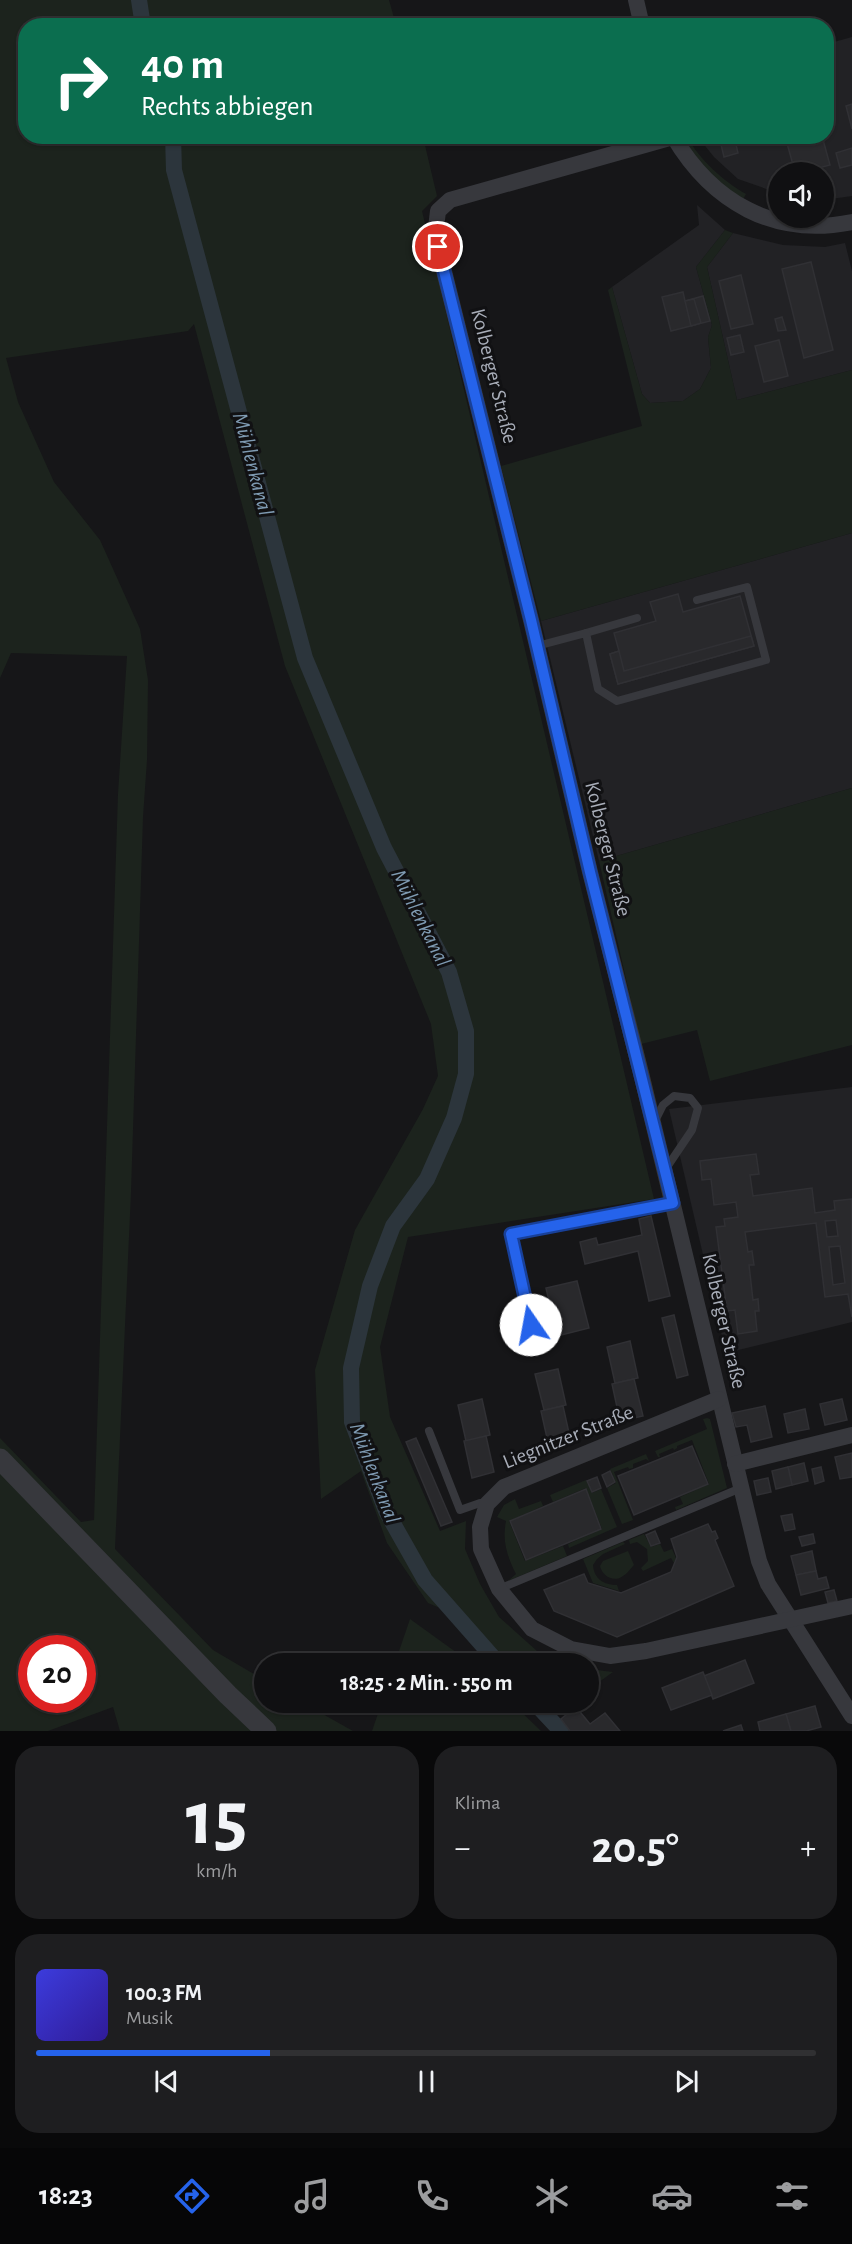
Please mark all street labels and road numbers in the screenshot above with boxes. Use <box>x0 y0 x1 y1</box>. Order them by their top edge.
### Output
street label: Kolberger Straße <box>467 306 521 446</box>
street label: Kolberger Straße <box>581 779 635 919</box>
street label: Kolberger Straße <box>698 1251 750 1391</box>
street label: Liegnitzer Straße <box>500 1401 636 1473</box>

